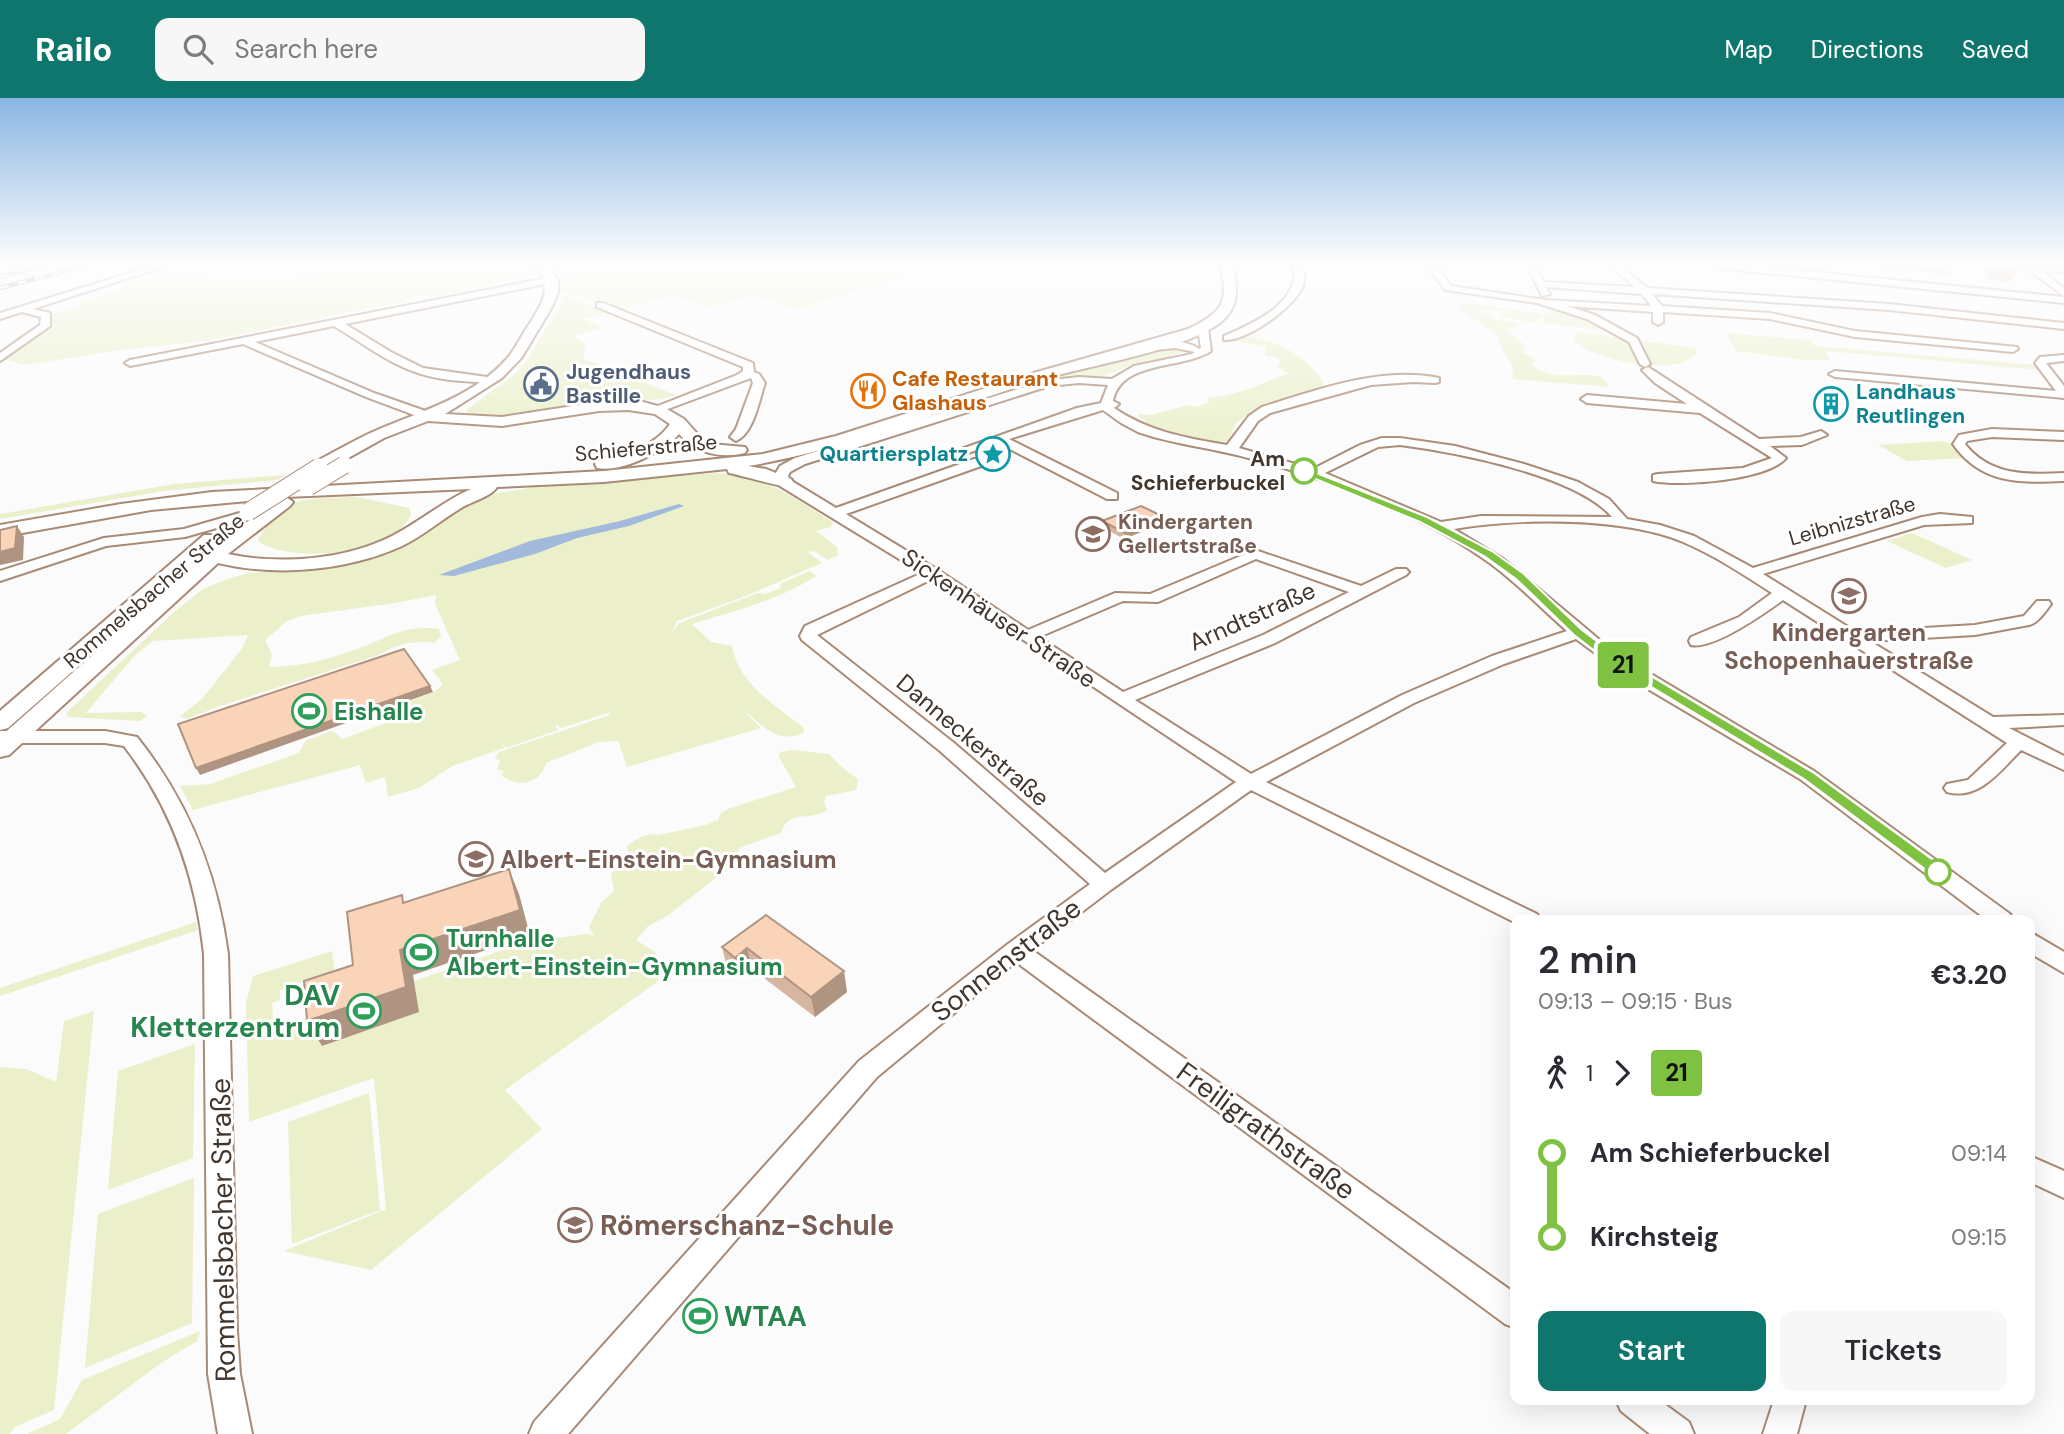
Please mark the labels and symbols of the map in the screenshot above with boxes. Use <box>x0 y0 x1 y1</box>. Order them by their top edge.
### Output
place label: Jugendhaus Bastille <box>566 358 691 410</box>
public building icon: Jugendhaus Bastille <box>522 365 560 403</box>
place label: Cafe Restaurant Glashaus <box>892 365 1058 417</box>
restaurant icon: Cafe Restaurant Glashaus <box>849 372 887 410</box>
place label: Landhaus Reutlingen <box>1856 378 1965 430</box>
building icon: Landhaus Reutlingen <box>1812 385 1850 423</box>
street label: Schieferstraße <box>574 428 718 468</box>
place icon: Quartiersplatz <box>974 435 1012 473</box>
place label: Quartiersplatz <box>820 440 968 468</box>
place label: Am Schieferbuckel <box>1131 445 1285 497</box>
marker: Am Schieferbuckel <box>1291 458 1317 484</box>
street label: Leibnizstraße <box>1785 490 1919 552</box>
street label: Rommelsbacher Straße <box>58 507 250 675</box>
place label: Kindergarten Gellertstraße <box>1118 508 1257 560</box>
school or university icon: Kindergarten Gellertstraße <box>1074 515 1112 553</box>
street label: Sickenhäuser Straße <box>896 541 1102 695</box>
street label: Arndtstraße <box>1184 574 1320 658</box>
school or university icon: Kindergarten Schopenhauerstraße <box>1830 577 1868 615</box>
place label: Kindergarten Schopenhauerstraße <box>1724 617 1974 676</box>
line badge: 21 <box>1592 642 1654 688</box>
street label: Danneckerstraße <box>890 667 1056 813</box>
sports icon: Eishalle <box>290 692 328 730</box>
place label: Eishalle <box>334 696 424 727</box>
school or university icon: Albert-Einstein-Gymnasium <box>457 840 495 878</box>
place label: Albert-Einstein-Gymnasium <box>500 844 836 875</box>
unlabelled marker <box>1925 859 1951 885</box>
street label: Sonnenstraße <box>923 890 1089 1030</box>
place label: Turnhalle Albert-Einstein-Gymnasium <box>446 923 782 982</box>
sports icon: Turnhalle Albert-Einstein-Gymnasium <box>402 933 440 971</box>
place label: DAV Kletterzentrum <box>130 977 340 1046</box>
sports icon: DAV Kletterzentrum <box>345 992 383 1030</box>
street label: Freiligrathstraße <box>1169 1054 1363 1208</box>
street label: Rommelsbacher Straße <box>202 1078 244 1382</box>
school or university icon: Römerschanz-Schule <box>556 1206 594 1244</box>
place label: Römerschanz-Schule <box>600 1207 894 1244</box>
sports icon: WTAA <box>681 1297 719 1335</box>
place label: WTAA <box>724 1298 807 1335</box>

